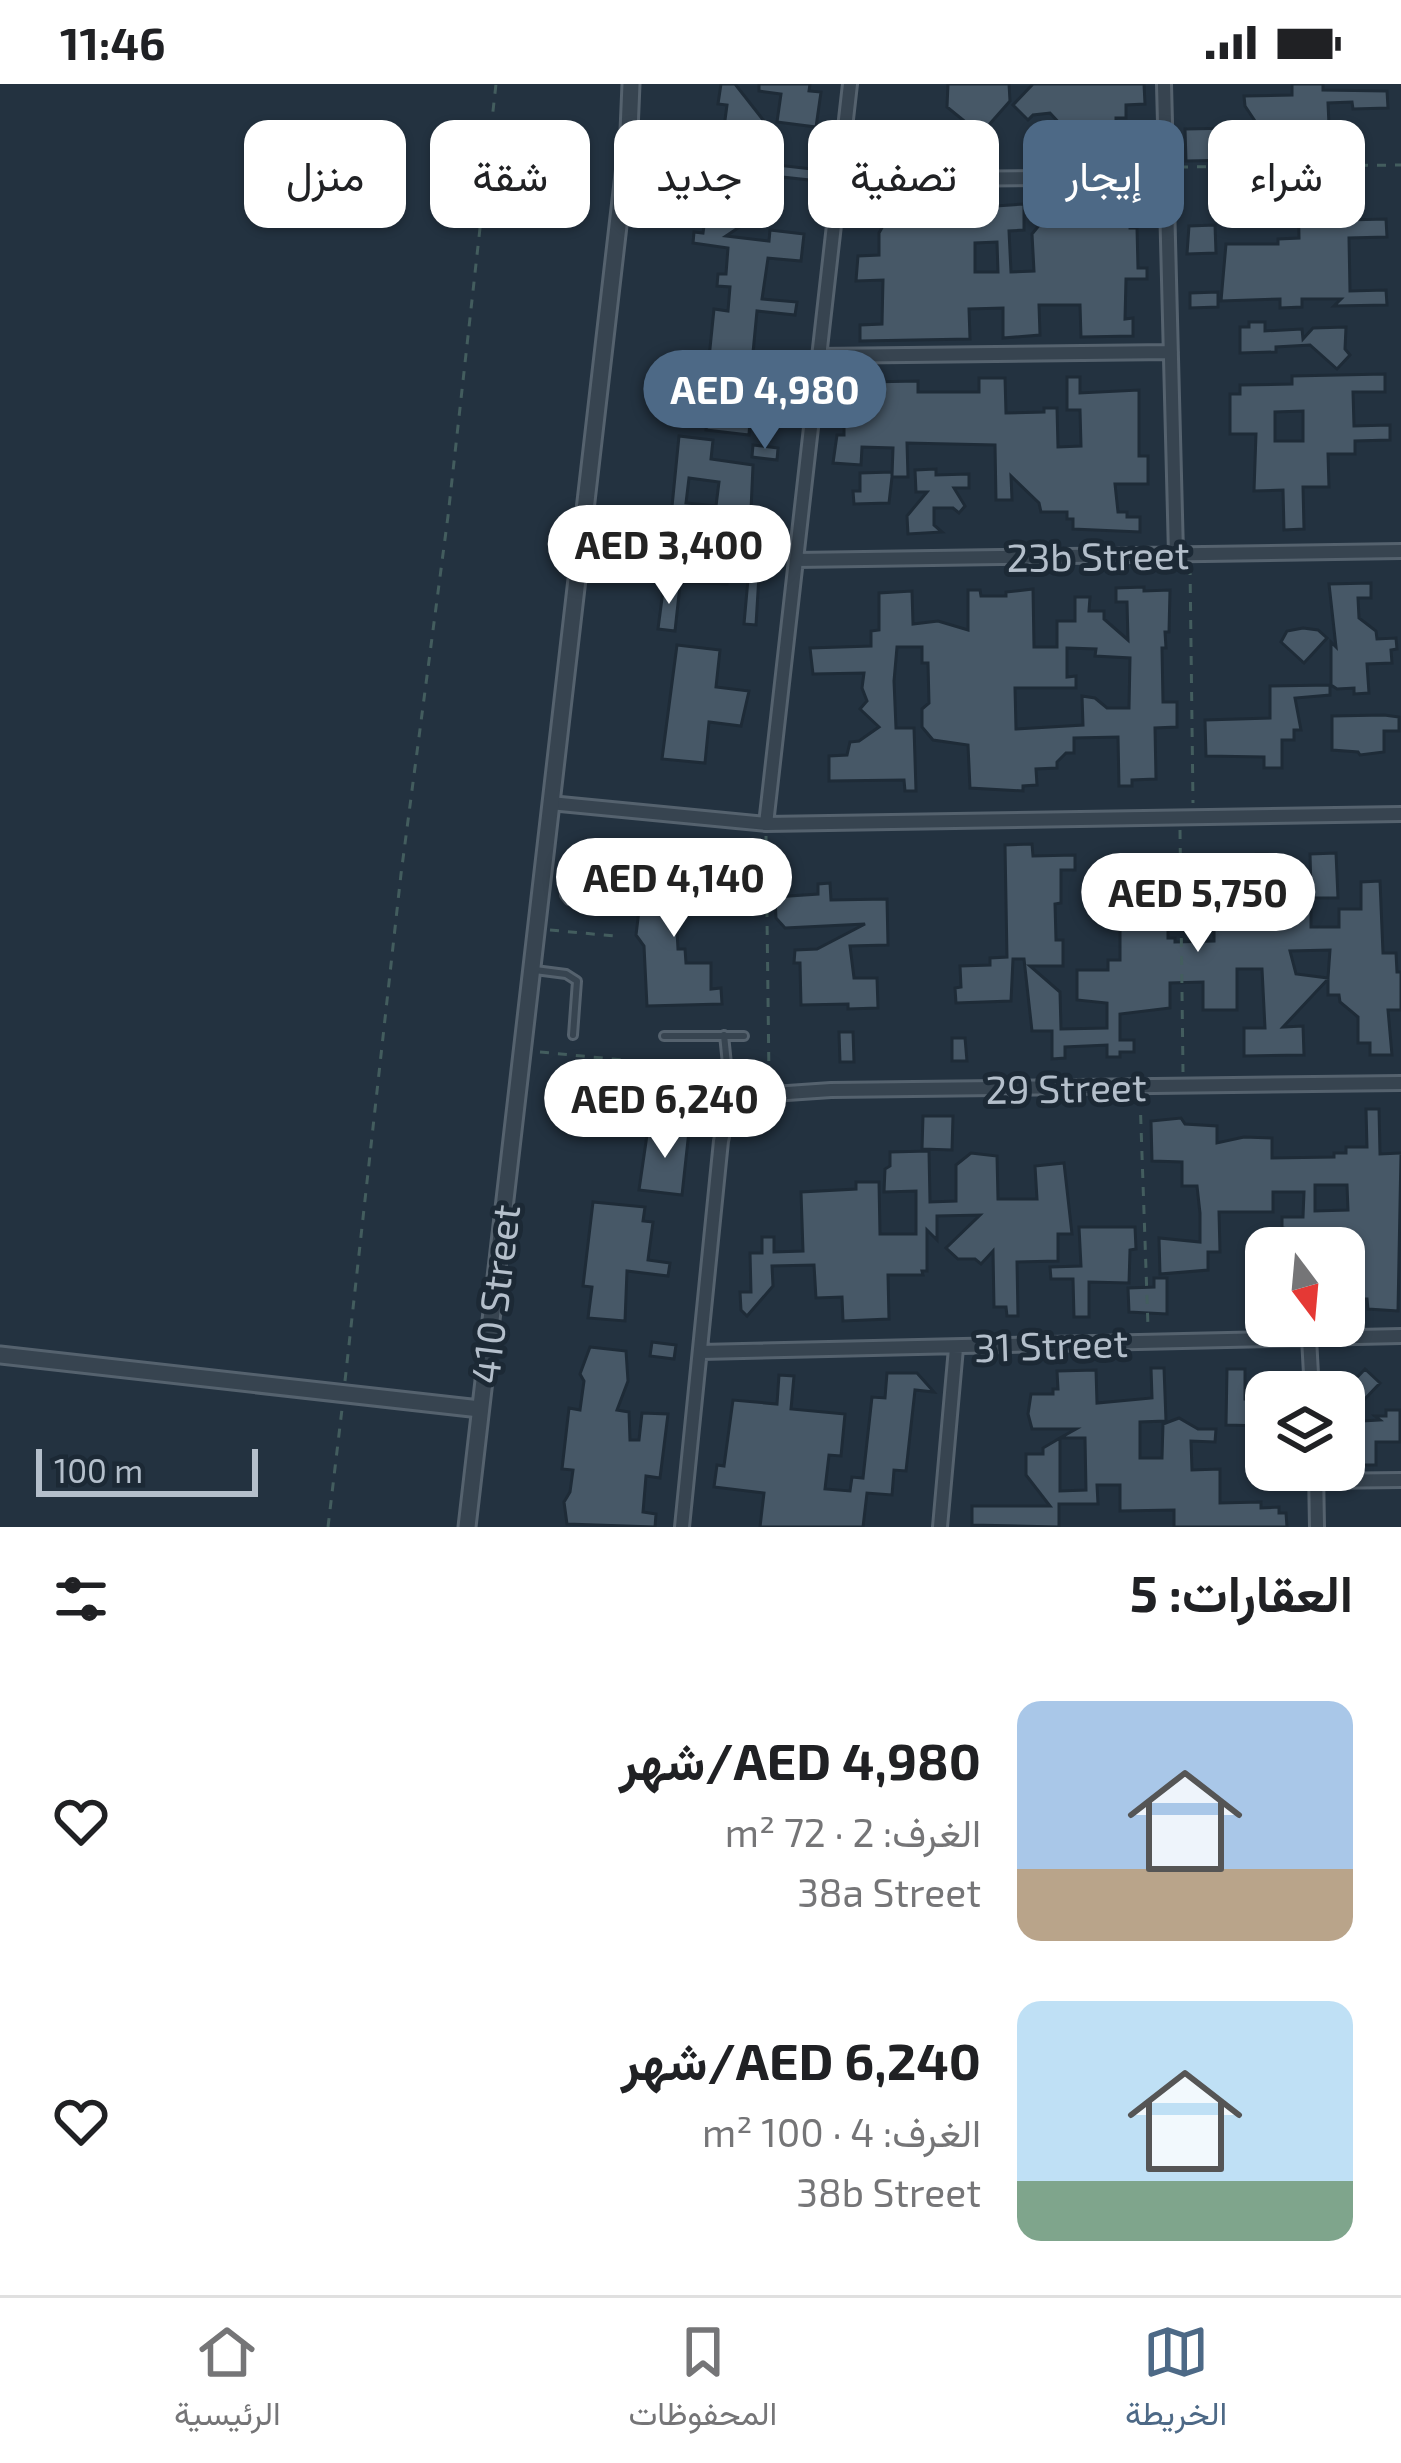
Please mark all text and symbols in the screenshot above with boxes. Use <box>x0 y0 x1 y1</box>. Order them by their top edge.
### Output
text: 11:46 <box>60 15 166 69</box>
chip: منزل <box>244 120 406 228</box>
chip: شقة <box>430 120 590 228</box>
chip: جديد <box>614 120 784 228</box>
chip: تصفية <box>808 120 999 228</box>
chip: إيجار <box>1023 120 1184 228</box>
chip: شراء <box>1208 120 1365 228</box>
pin: AED 4,980 <box>628 350 902 452</box>
text: AED 4,980 <box>670 365 860 412</box>
pin: AED 3,400 <box>532 505 806 607</box>
text: AED 3,400 <box>575 520 763 567</box>
street label: 23b Street <box>1006 530 1190 580</box>
pin: AED 4,140 <box>537 838 811 940</box>
text: AED 4,140 <box>583 853 765 900</box>
pin: AED 5,750 <box>1061 853 1335 955</box>
text: AED 5,750 <box>1108 868 1288 915</box>
pin: AED 6,240 <box>528 1059 802 1161</box>
street label: 29 Street <box>985 1062 1147 1112</box>
text: AED 6,240 <box>571 1074 759 1121</box>
street label: 410 Street <box>460 1202 528 1386</box>
north arrow <box>1245 1227 1365 1347</box>
map controls <box>1245 1227 1365 1491</box>
street label: 31 Street <box>973 1318 1129 1370</box>
button: layers <box>1245 1371 1365 1491</box>
scale bar <box>36 1443 258 1496</box>
text: 100 m <box>54 1450 143 1490</box>
text: العقارات: 5 <box>1130 1561 1353 1622</box>
icon: filters <box>48 1566 114 1632</box>
text: AED 4,980/شهر <box>619 1729 981 1790</box>
icon: home <box>1113 1749 1257 1893</box>
icon: heart <box>48 1788 114 1854</box>
text: الغرف: 2 · 72 m² <box>725 1808 981 1855</box>
text: 38a Street <box>797 1868 981 1915</box>
text: AED 6,240/شهر <box>621 2029 981 2090</box>
icon: home <box>1113 2049 1257 2193</box>
icon: heart <box>48 2088 114 2154</box>
text: الغرف: 4 · 100 m² <box>702 2108 981 2155</box>
text: 38b Street <box>796 2168 981 2215</box>
tab: الرئيسية <box>174 2319 281 2443</box>
tab: المحفوظات <box>628 2319 777 2443</box>
tab: الخريطة <box>1125 2319 1227 2443</box>

